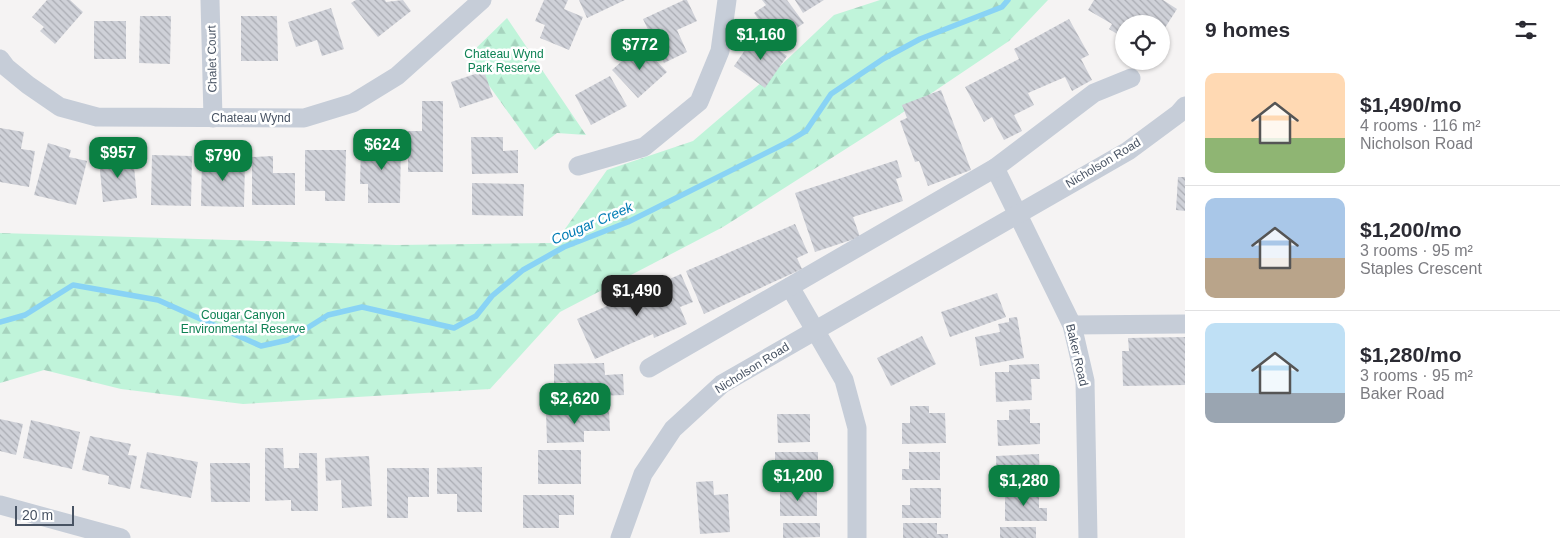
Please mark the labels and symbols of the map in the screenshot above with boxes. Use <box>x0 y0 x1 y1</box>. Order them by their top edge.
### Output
pin: $1,160 <box>720 18 802 61</box>
street label: Chalet Court <box>204 25 220 93</box>
pin: $772 <box>610 28 670 71</box>
park label: Chateau Wynd Park Reserve <box>464 47 544 75</box>
street label: Chateau Wynd <box>211 111 291 125</box>
pin: $624 <box>352 128 412 171</box>
street label: Nicholson Road <box>1063 135 1143 191</box>
pin: $957 <box>88 136 148 179</box>
pin: $790 <box>193 140 253 182</box>
water label: Cougar Creek <box>549 198 636 247</box>
pin: $1,490 <box>596 274 678 317</box>
park label: Cougar Canyon Environmental Reserve <box>181 308 306 336</box>
street label: Baker Road <box>1063 323 1091 387</box>
street label: Nicholson Road <box>712 340 792 396</box>
pin: $2,620 <box>534 382 616 425</box>
pin: $1,200 <box>757 460 839 502</box>
pin: $1,280 <box>983 464 1065 507</box>
scale bar <box>15 503 74 526</box>

